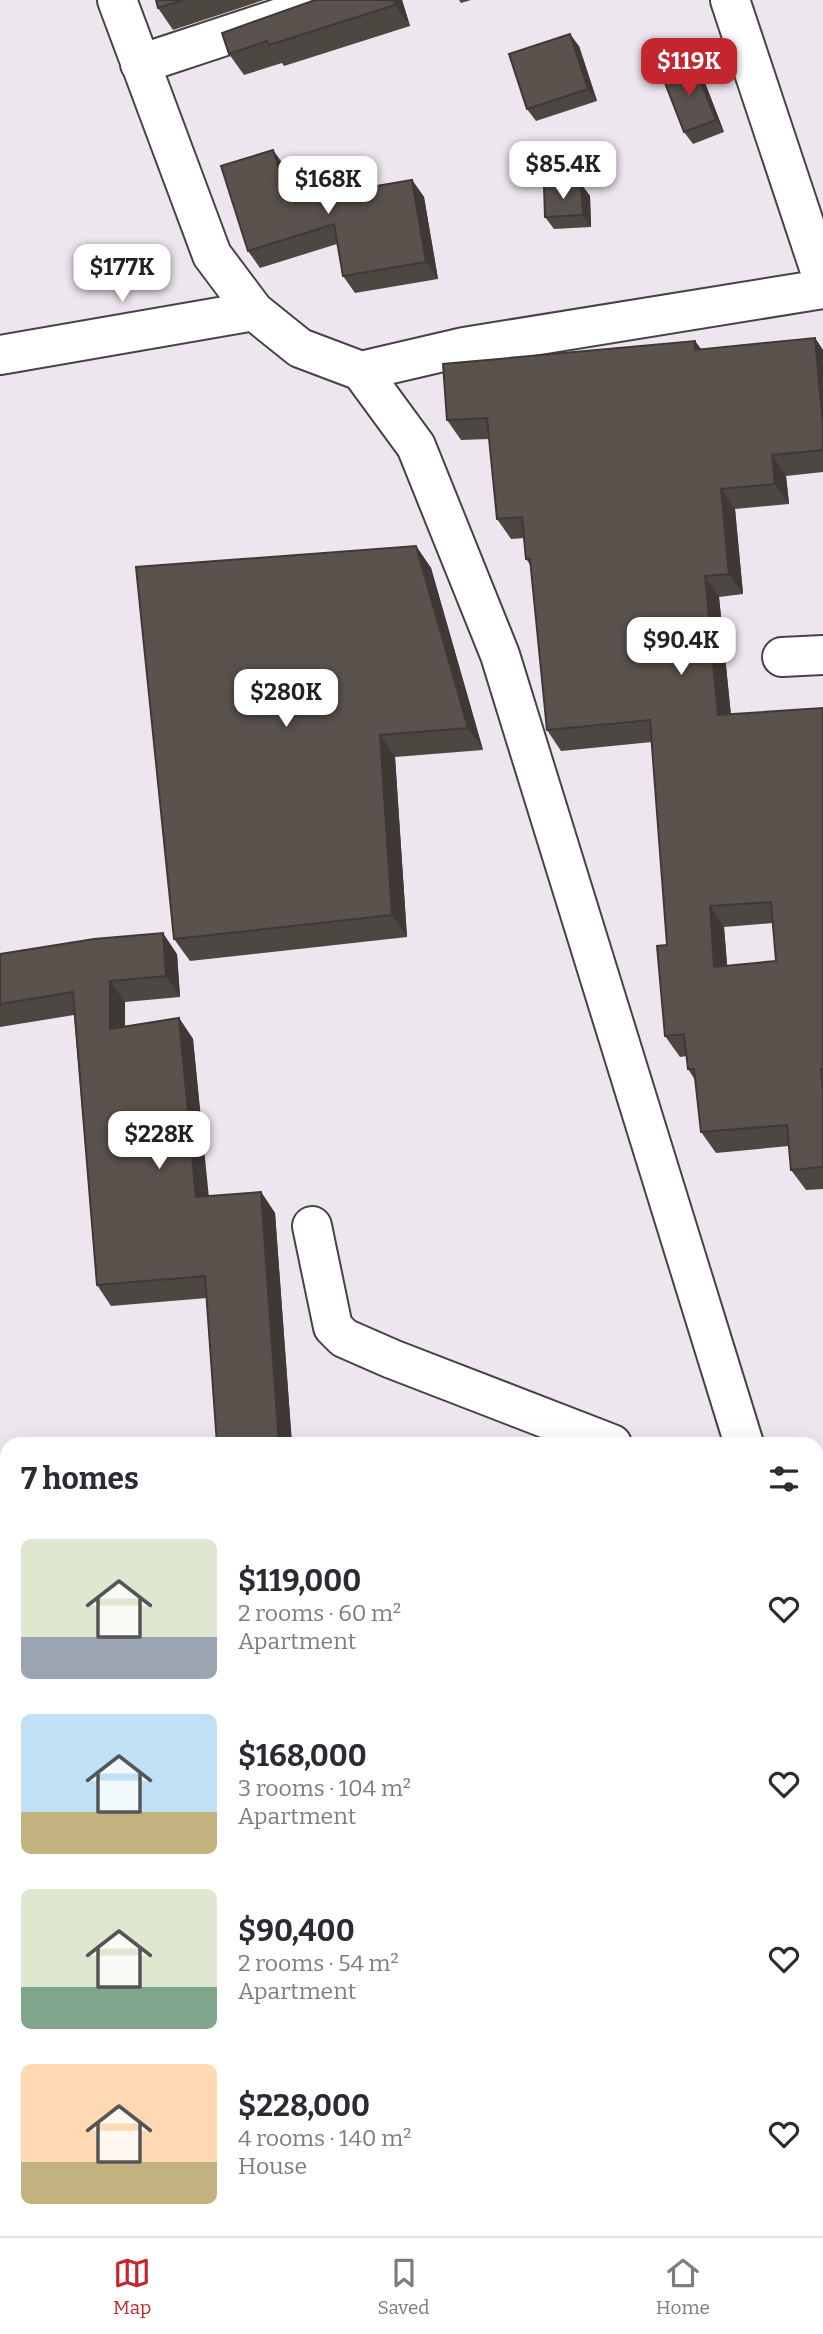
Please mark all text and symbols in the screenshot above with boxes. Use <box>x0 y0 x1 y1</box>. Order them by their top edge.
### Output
pin: $119K <box>640 38 738 98</box>
text: $119K <box>657 47 721 75</box>
pin: $85.4K <box>506 142 620 201</box>
text: $85.4K <box>525 150 601 178</box>
pin: $168K <box>279 156 377 216</box>
text: $168K <box>294 165 362 193</box>
pin: $177K <box>73 244 171 304</box>
text: $177K <box>90 253 154 281</box>
pin: $90.4K <box>624 618 738 677</box>
text: $90.4K <box>643 626 719 654</box>
pin: $280K <box>237 670 335 729</box>
text: $280K <box>250 678 322 706</box>
pin: $228K <box>110 1112 208 1171</box>
text: $228K <box>124 1120 194 1148</box>
icon: filters <box>765 1460 803 1498</box>
text: 7 homes <box>21 1461 139 1497</box>
text: $119,000 <box>238 1563 361 1599</box>
icon: home <box>77 1567 161 1651</box>
icon: heart <box>765 1590 803 1628</box>
text: 2 rooms · 60 m² <box>238 1599 401 1627</box>
text: Apartment <box>238 1627 356 1655</box>
text: $168,000 <box>238 1738 367 1774</box>
icon: home <box>77 1742 161 1826</box>
icon: heart <box>765 1765 803 1803</box>
text: 3 rooms · 104 m² <box>238 1774 411 1802</box>
text: Apartment <box>238 1802 356 1830</box>
text: $90,400 <box>238 1913 355 1949</box>
icon: home <box>77 1917 161 2001</box>
icon: heart <box>765 1940 803 1978</box>
text: 2 rooms · 54 m² <box>238 1949 399 1977</box>
text: Apartment <box>238 1977 356 2005</box>
text: $228,000 <box>238 2088 370 2124</box>
icon: home <box>77 2092 161 2176</box>
icon: heart <box>765 2115 803 2153</box>
text: 4 rooms · 140 m² <box>238 2124 411 2152</box>
text: House <box>238 2152 307 2180</box>
tab: Map <box>113 2254 151 2319</box>
tab: Saved <box>377 2254 430 2319</box>
tab: Home <box>656 2254 710 2319</box>

